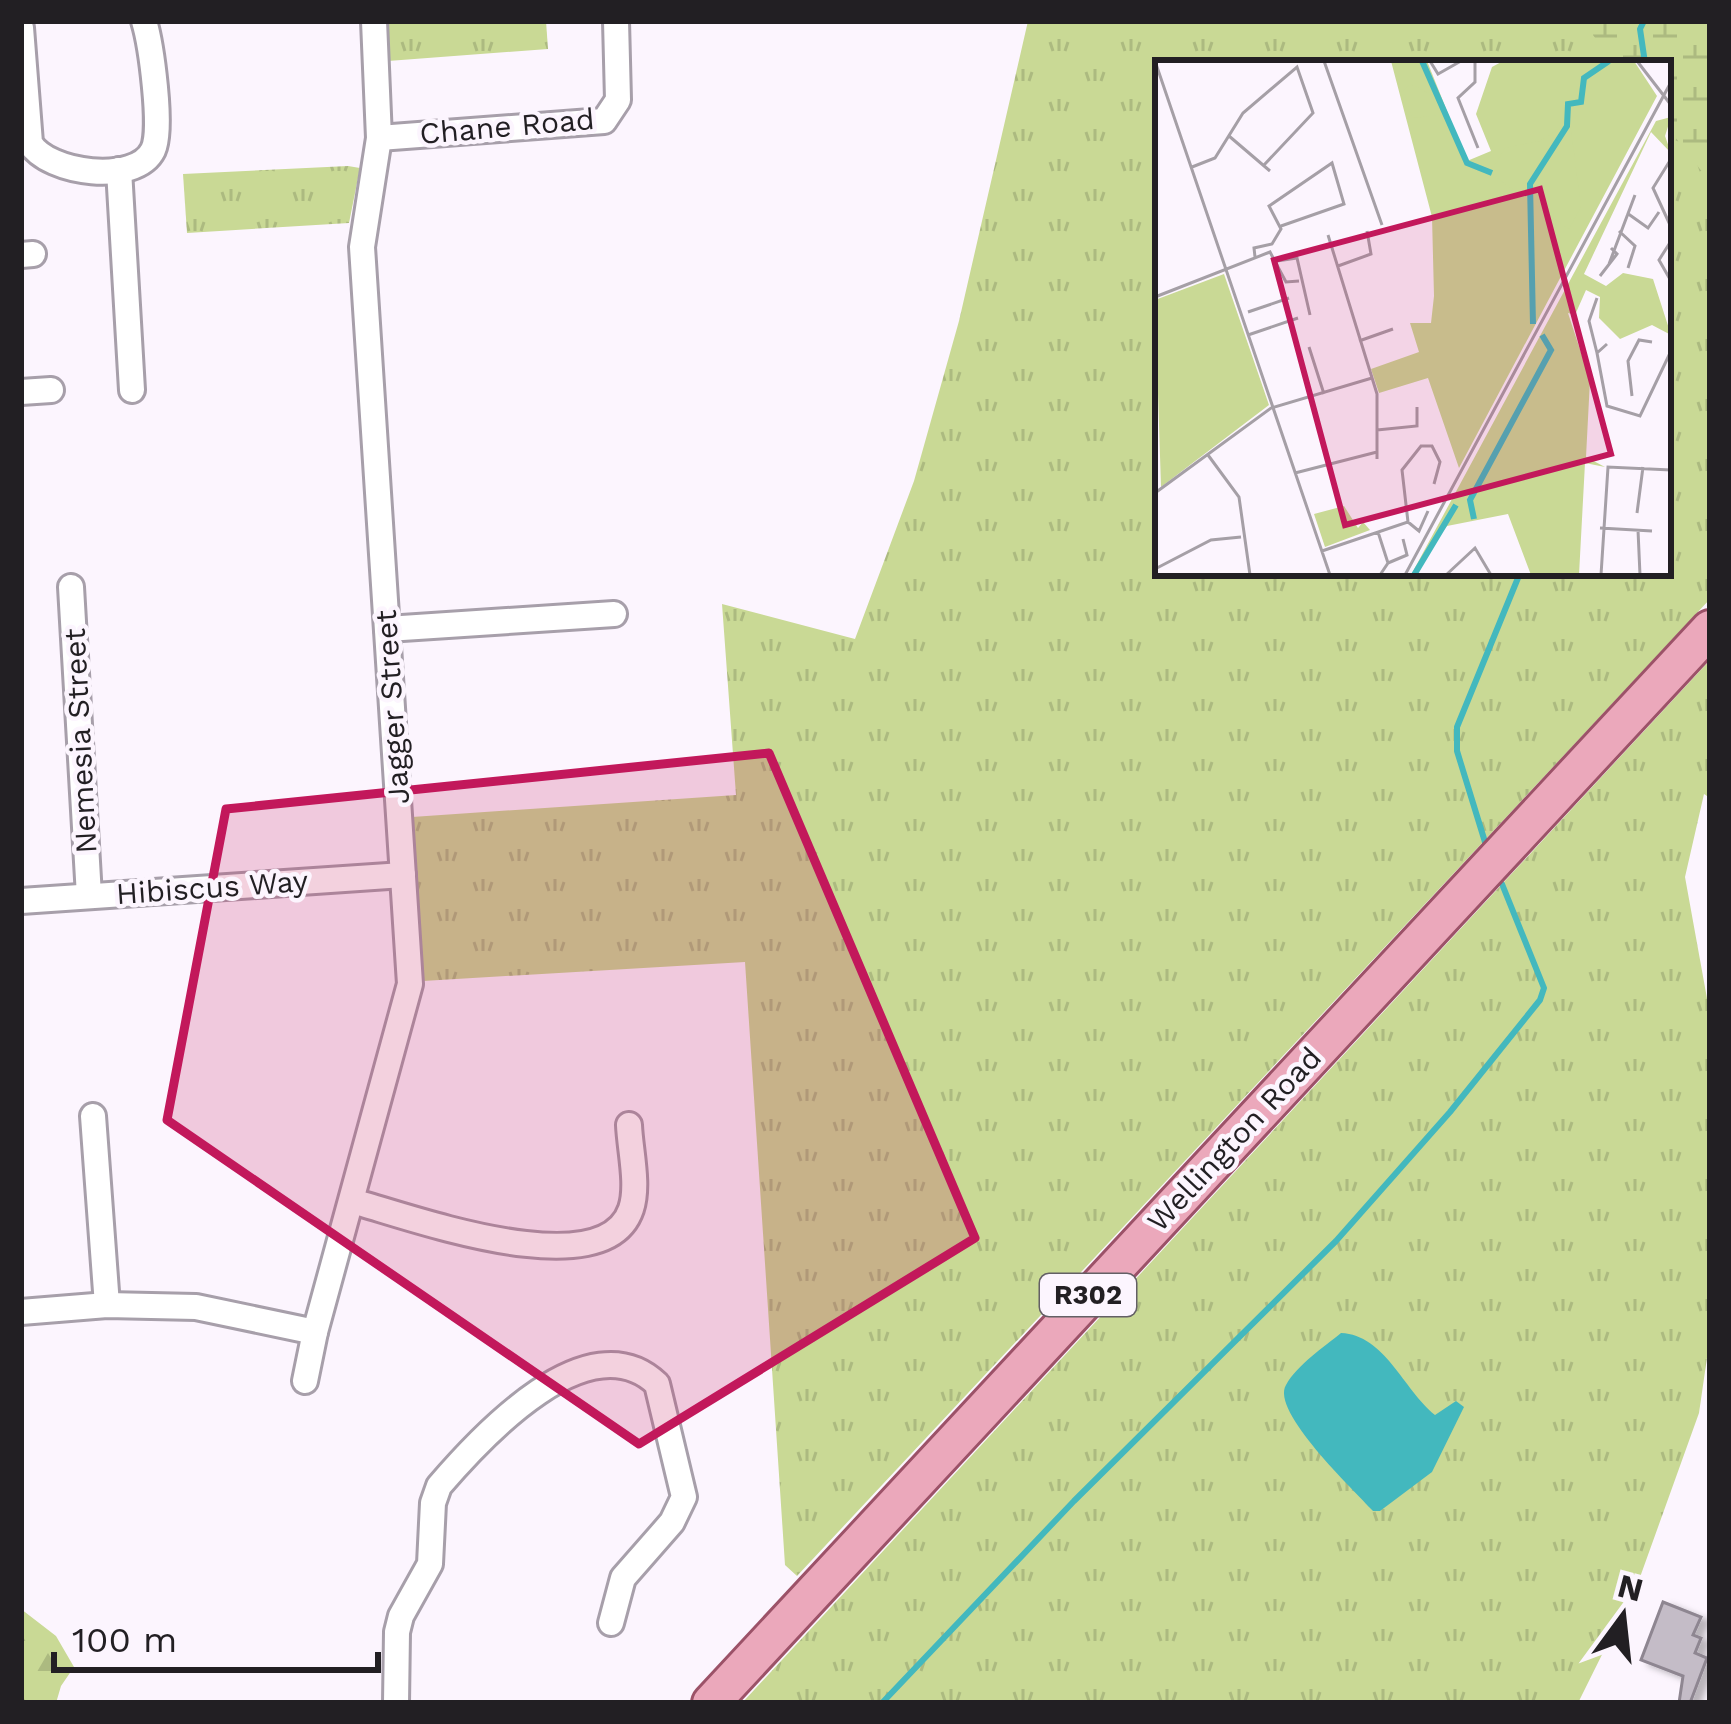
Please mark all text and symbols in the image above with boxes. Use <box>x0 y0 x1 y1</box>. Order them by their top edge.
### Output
inset map <box>1155 60 1671 576</box>
street label: Chane Road <box>418 101 596 151</box>
street label: Jagger Street <box>368 608 416 805</box>
street label: Nemesia Street <box>57 627 103 855</box>
street label: Hibiscus Way <box>115 863 310 911</box>
street label: Wellington Road <box>1140 1040 1328 1238</box>
road number: R302 <box>1040 1274 1136 1316</box>
north arrow <box>1563 1556 1683 1676</box>
text: N <box>1614 1566 1647 1610</box>
scale bar <box>54 1598 378 1672</box>
text: 100 m <box>72 1619 177 1661</box>

